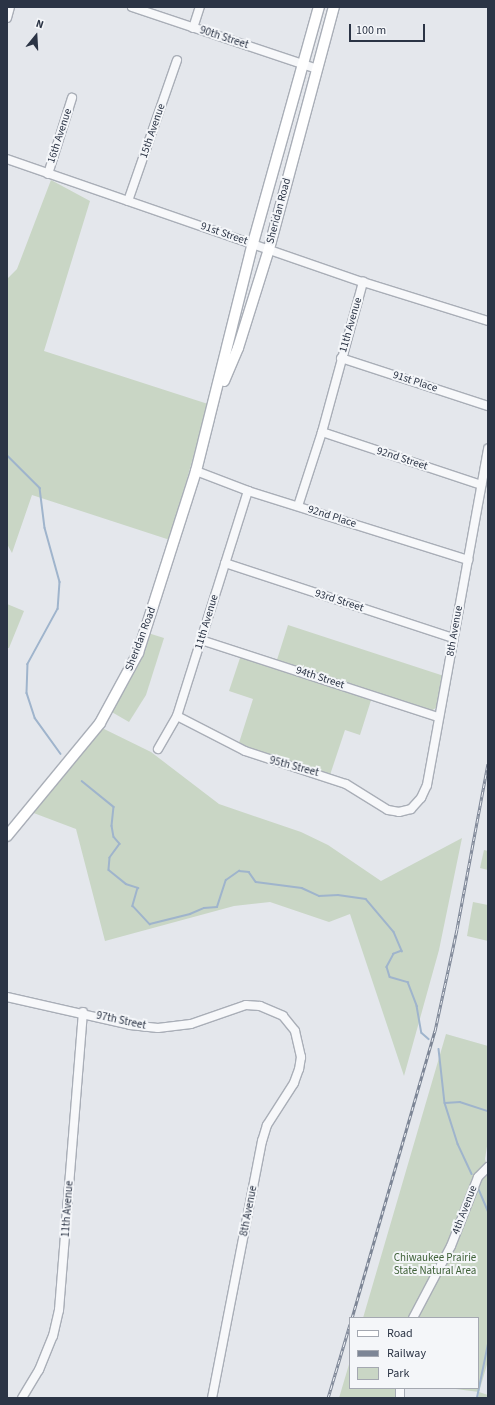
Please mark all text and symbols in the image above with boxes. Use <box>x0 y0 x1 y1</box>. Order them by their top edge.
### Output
north arrow <box>16 16 56 56</box>
text: N <box>34 16 46 32</box>
scale bar <box>351 16 427 42</box>
text: 100 m <box>356 22 386 39</box>
street label: 90th Street <box>198 24 250 52</box>
street label: 15th Avenue <box>138 102 168 160</box>
street label: 16th Avenue <box>45 107 75 165</box>
street label: Sheridan Road <box>264 177 294 245</box>
street label: 91st Street <box>199 220 249 248</box>
street label: 11th Avenue <box>337 296 365 354</box>
street label: 91st Place <box>391 369 439 395</box>
street label: 92nd Street <box>375 445 429 473</box>
street label: 92nd Place <box>306 503 358 531</box>
street label: 93rd Street <box>313 587 365 615</box>
street label: 11th Avenue <box>192 593 222 651</box>
street label: Sheridan Road <box>123 605 159 673</box>
street label: 8th Avenue <box>444 605 466 657</box>
street label: 94th Street <box>294 664 346 692</box>
street label: 95th Street <box>268 754 320 780</box>
street label: 97th Street <box>95 1009 147 1033</box>
street label: 11th Avenue <box>59 1180 77 1238</box>
street label: 4th Avenue <box>450 1184 480 1236</box>
street label: 8th Avenue <box>238 1185 260 1237</box>
park label: Chiwaukee Prairie State Natural Area <box>394 1252 476 1278</box>
legend <box>349 1317 479 1389</box>
text: Road <box>387 1325 413 1342</box>
text: Railway <box>387 1345 426 1362</box>
text: Park <box>387 1365 409 1382</box>

